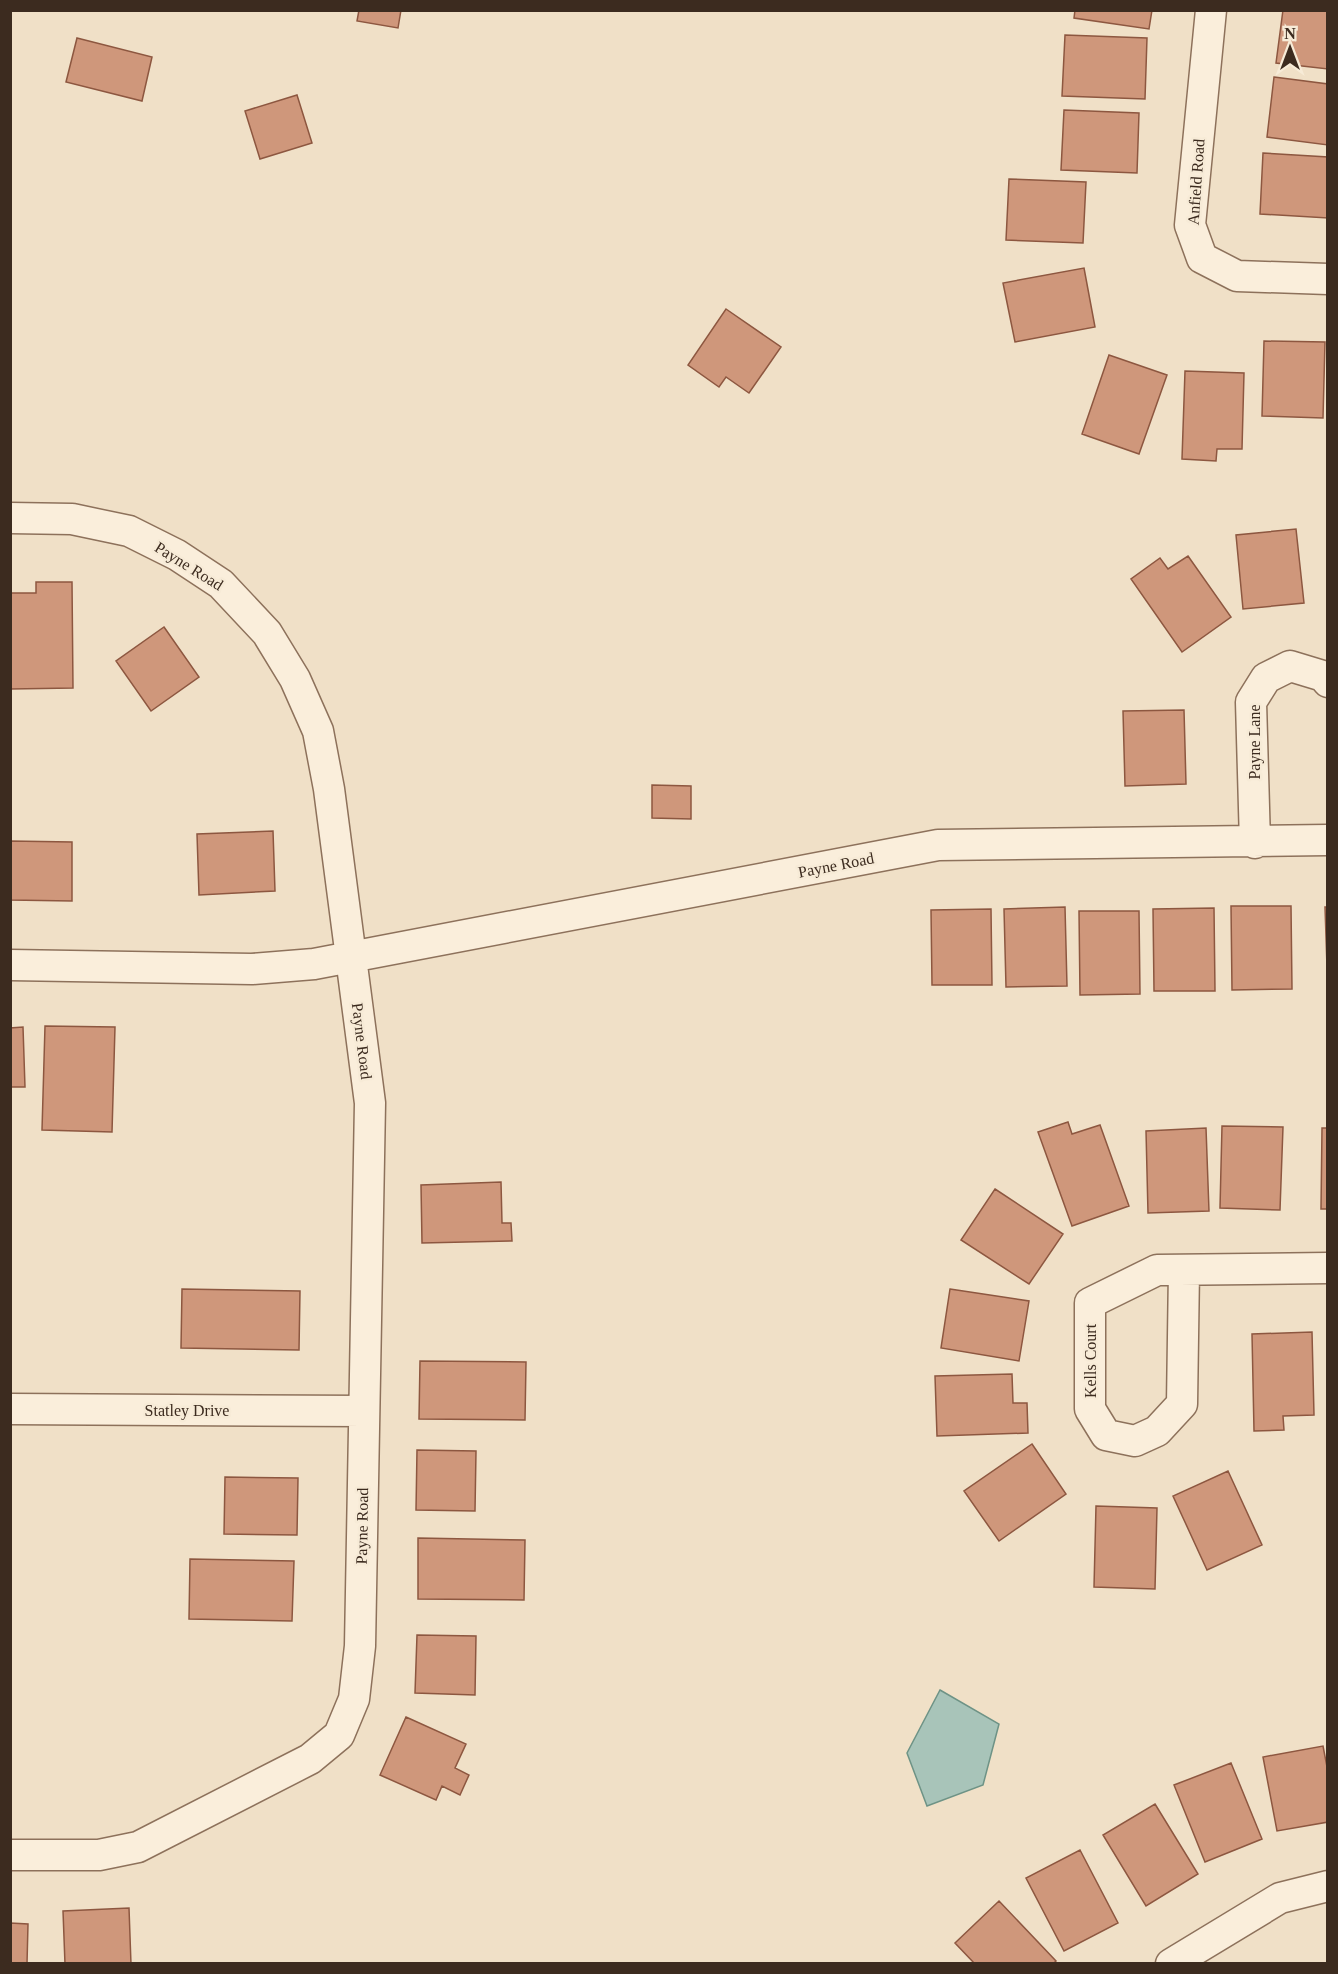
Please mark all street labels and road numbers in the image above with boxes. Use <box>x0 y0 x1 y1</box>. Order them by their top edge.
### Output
street label: Anfield Road <box>1184 138 1208 226</box>
street label: Payne Road <box>151 538 226 594</box>
street label: Payne Lane <box>1246 704 1264 780</box>
street label: Payne Road <box>797 849 876 882</box>
street label: Payne Road <box>348 1002 375 1080</box>
street label: Kells Court <box>1082 1323 1099 1398</box>
street label: Statley Drive <box>145 1402 229 1420</box>
street label: Payne Road <box>353 1487 372 1565</box>

